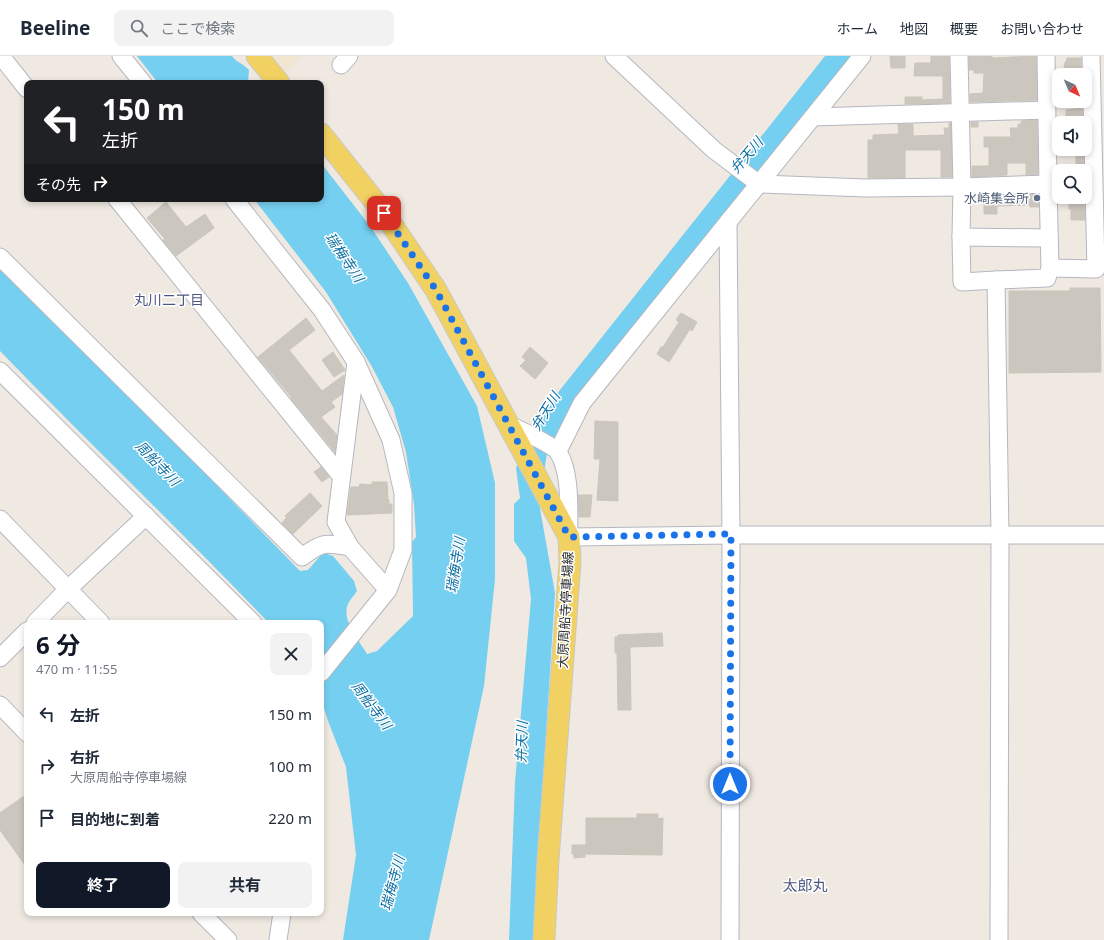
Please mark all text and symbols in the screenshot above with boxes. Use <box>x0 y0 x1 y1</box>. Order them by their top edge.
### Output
search box <box>114 10 394 46</box>
text: Beeline <box>20 15 90 41</box>
icon: search <box>128 17 150 39</box>
text: ここで検索 <box>160 18 235 38</box>
text: ホーム <box>836 19 878 38</box>
text: 地図 <box>900 19 928 38</box>
text: 概要 <box>950 19 978 38</box>
text: お問い合わせ <box>1000 19 1084 38</box>
north arrow <box>1052 68 1092 108</box>
map controls <box>1052 68 1092 204</box>
text: 150 m <box>102 90 185 128</box>
icon: left <box>36 96 88 148</box>
button: sound <box>1052 116 1092 156</box>
text: 左折 <box>102 128 138 152</box>
water label: 弁天川 <box>725 131 768 177</box>
button: search <box>1052 164 1092 204</box>
icon: right <box>89 172 111 194</box>
text: その先 <box>36 174 81 194</box>
place label: 水崎集会所 <box>964 189 1029 207</box>
marker: 水崎集会所 <box>1032 193 1042 203</box>
pin <box>367 196 401 230</box>
icon: arrive <box>373 202 395 224</box>
water label: 瑞梅寺川 <box>321 228 370 287</box>
district label: 丸川二丁目 <box>134 290 204 309</box>
water label: 弁天川 <box>526 386 565 434</box>
water label: 周船寺川 <box>132 436 186 491</box>
water label: 瑞梅寺川 <box>441 534 469 594</box>
street label: 大原周船寺停車場線 <box>553 551 577 669</box>
text: 6 分 <box>36 628 80 661</box>
button: close <box>270 633 312 675</box>
text: 470 m · 11:55 <box>36 660 117 678</box>
water label: 周船寺川 <box>348 677 398 735</box>
icon: left <box>36 703 58 725</box>
text: 150 m <box>268 704 312 724</box>
text: 左折 <box>70 705 100 725</box>
water label: 弁天川 <box>511 719 531 763</box>
text: 右折 <box>70 747 100 767</box>
icon: right <box>36 755 58 777</box>
text: 100 m <box>268 756 312 776</box>
position arrow <box>709 763 751 805</box>
text: 大原周船寺停車場線 <box>70 768 187 786</box>
icon: arrive <box>36 807 58 829</box>
text: 220 m <box>268 808 312 828</box>
text: 目的地に到着 <box>70 809 160 829</box>
water label: 瑞梅寺川 <box>376 852 409 913</box>
button: 終了 <box>36 862 170 908</box>
button: 共有 <box>178 862 312 908</box>
district label: 太郎丸 <box>782 875 828 895</box>

